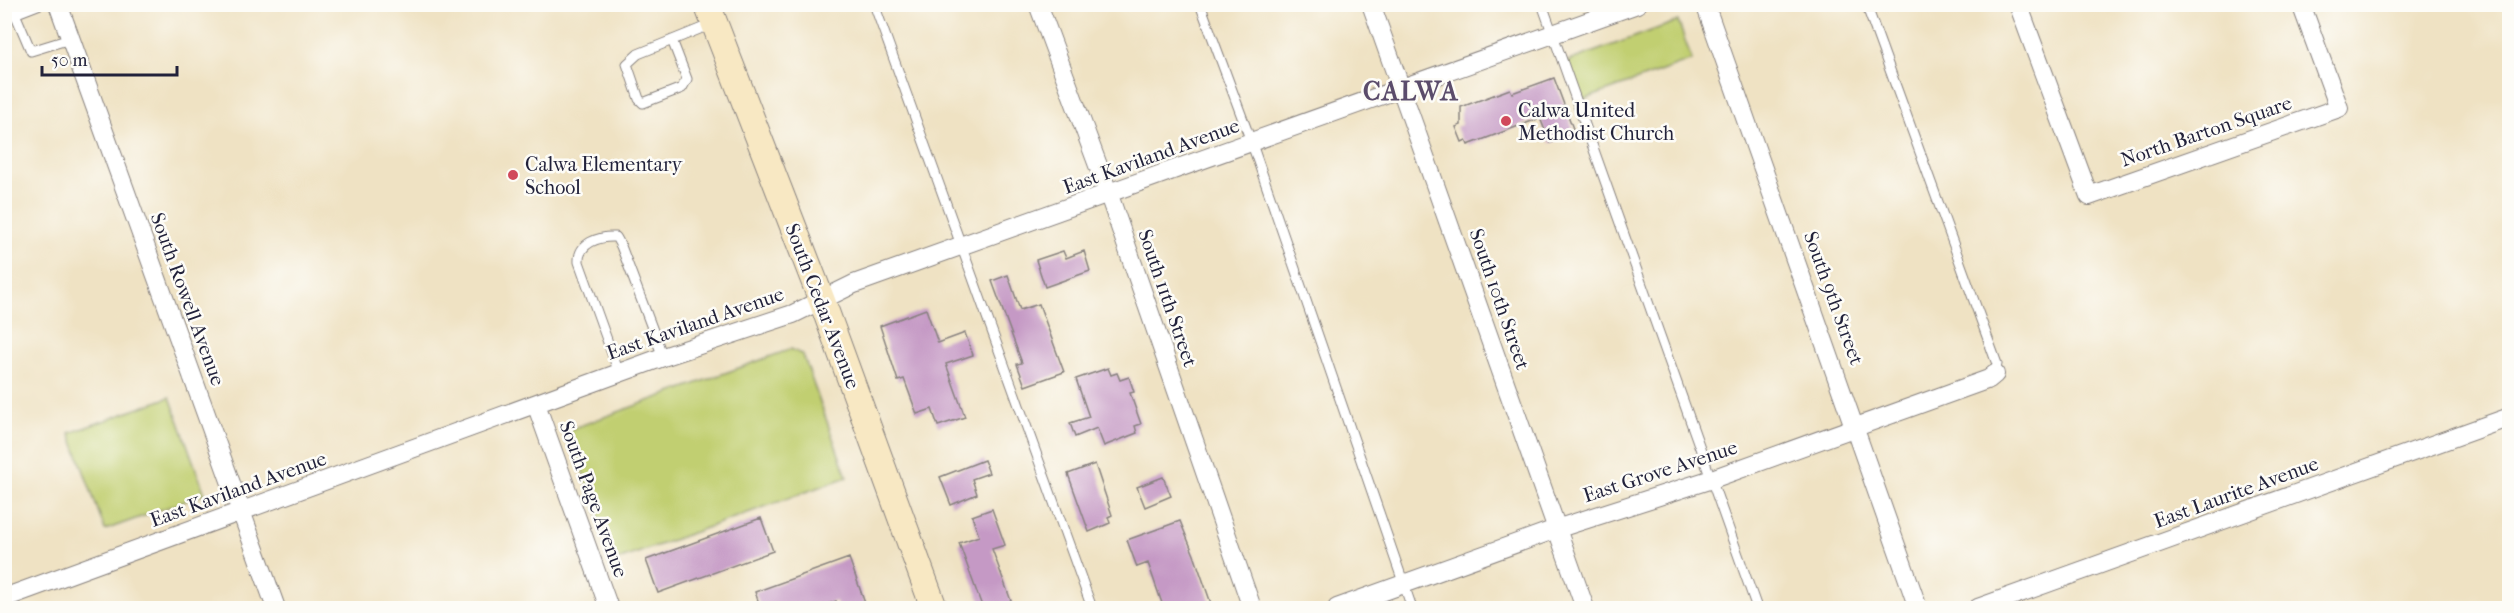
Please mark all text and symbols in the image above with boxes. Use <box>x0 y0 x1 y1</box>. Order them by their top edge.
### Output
scale bar <box>42 39 177 77</box>
text: 50 m <box>51 50 88 71</box>
district label: CALWA <box>1363 76 1459 107</box>
street label: North Barton Square <box>2118 91 2295 172</box>
place label: Calwa United Methodist Church <box>1518 99 1675 145</box>
street label: East Kaviland Avenue <box>1060 114 1243 199</box>
marker: Calwa United Methodist Church <box>1499 114 1513 128</box>
place label: Calwa Elementary School <box>525 153 684 199</box>
marker: Calwa Elementary School <box>506 168 520 182</box>
street label: South Rowell Avenue <box>146 210 230 389</box>
street label: South Cedar Avenue <box>780 220 865 392</box>
street label: South 11th Street <box>1133 226 1202 370</box>
street label: South 10th Street <box>1465 226 1534 373</box>
street label: South 9th Street <box>1799 228 1868 368</box>
street label: East Kaviland Avenue <box>604 282 787 365</box>
street label: South Page Avenue <box>555 418 633 581</box>
street label: East Grove Avenue <box>1580 436 1740 507</box>
street label: East Kaviland Avenue <box>147 447 330 532</box>
street label: East Laurite Avenue <box>2151 452 2322 533</box>

